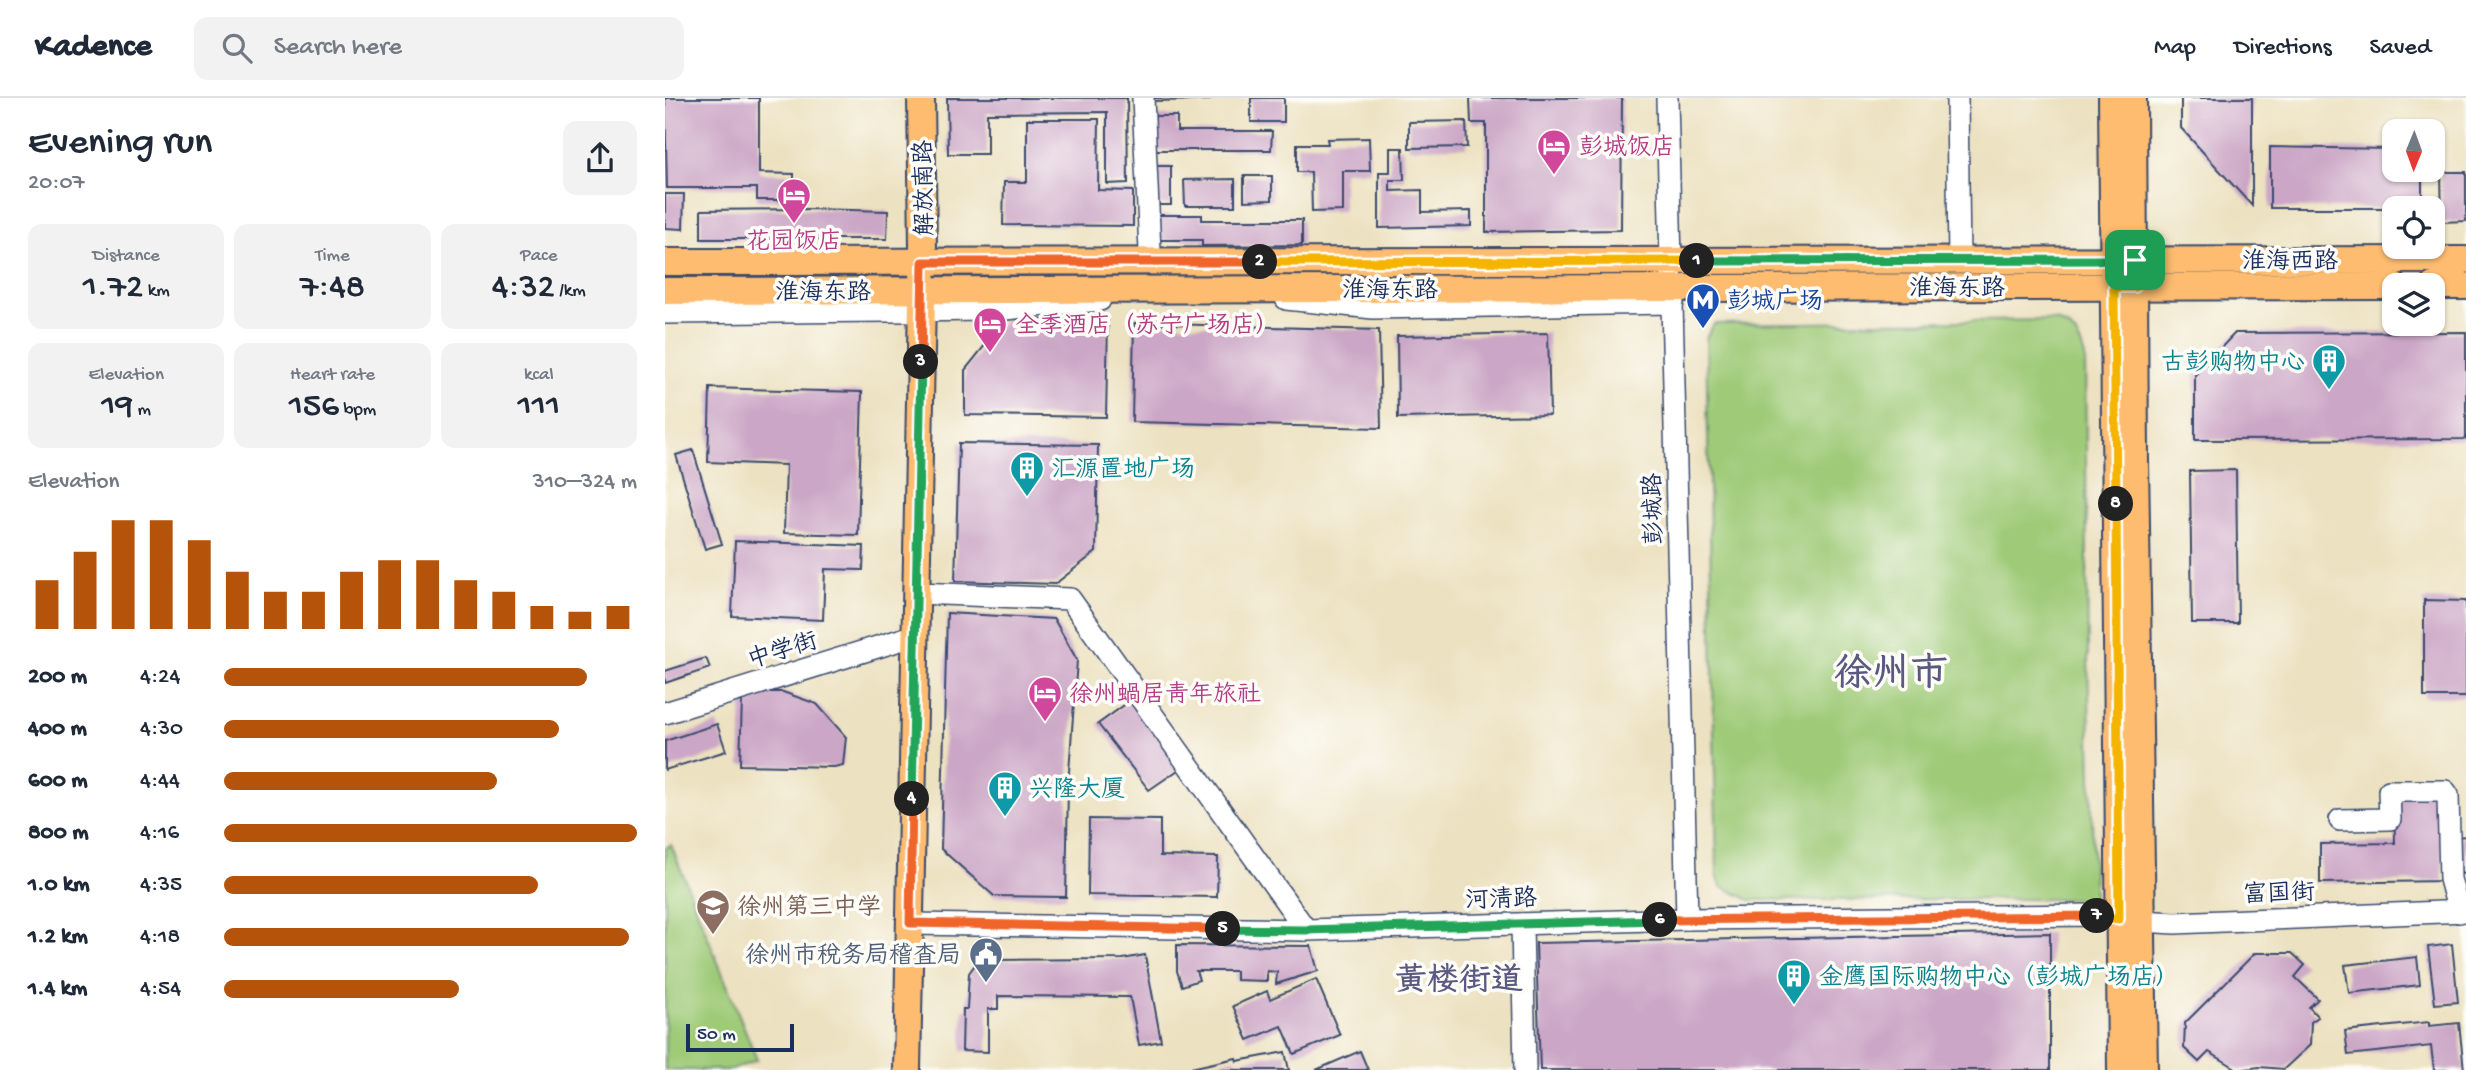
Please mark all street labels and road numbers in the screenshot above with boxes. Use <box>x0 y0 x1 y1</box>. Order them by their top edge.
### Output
street label: 解放南路 <box>909 140 942 236</box>
street label: 淮海西路 <box>2242 247 2338 278</box>
street label: 淮海东路 <box>1909 274 2005 305</box>
street label: 淮海东路 <box>1342 276 1438 307</box>
street label: 淮海东路 <box>775 278 871 309</box>
street label: 彭城路 <box>1638 473 1671 545</box>
street label: 中学街 <box>744 627 822 677</box>
street label: 富国街 <box>2243 879 2316 911</box>
street label: 河清路 <box>1465 884 1538 917</box>

